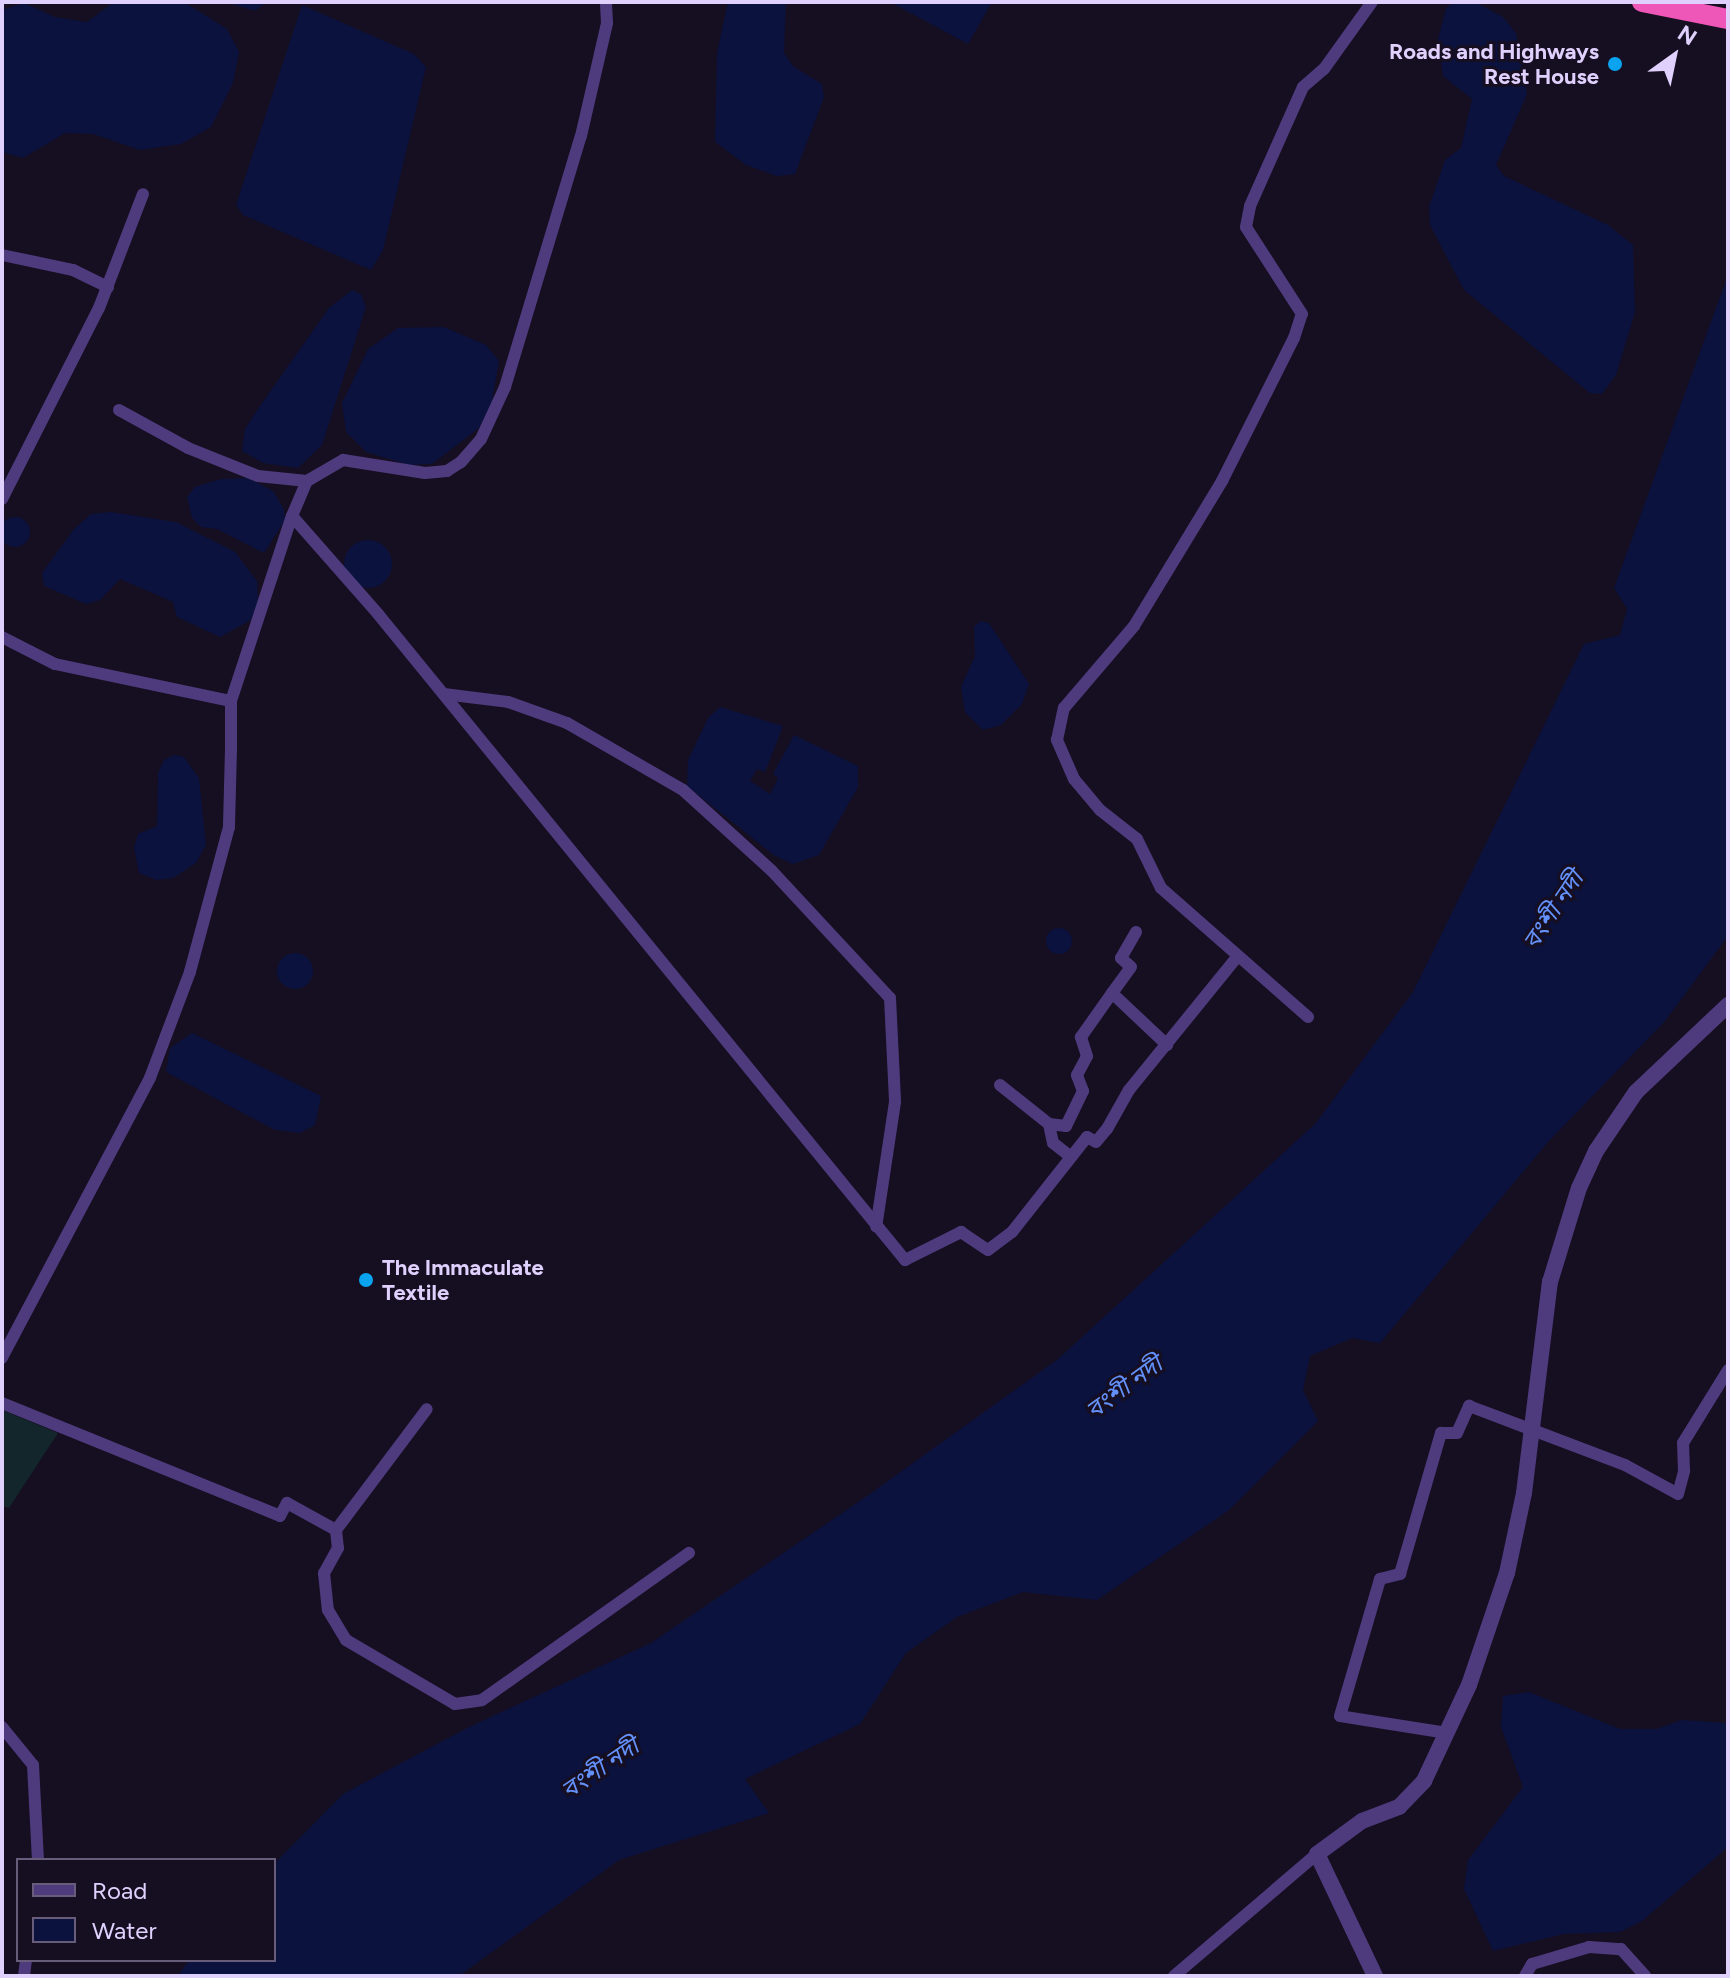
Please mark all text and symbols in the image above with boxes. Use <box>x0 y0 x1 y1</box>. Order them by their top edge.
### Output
north arrow <box>1634 16 1714 96</box>
text: N <box>1673 19 1702 51</box>
place label: Roads and Highways Rest House <box>1389 38 1599 90</box>
marker: Roads and Highways Rest House <box>1606 55 1624 73</box>
water label: বংশী নদী <box>1517 866 1589 954</box>
place label: The Immaculate Textile <box>382 1254 544 1306</box>
marker: The Immaculate Textile <box>357 1271 375 1289</box>
water label: বংশী নদী <box>1080 1350 1168 1424</box>
water label: বংশী নদী <box>556 1732 644 1804</box>
legend <box>16 1858 276 1962</box>
text: Road <box>92 1876 147 1905</box>
text: Water <box>92 1916 157 1945</box>

